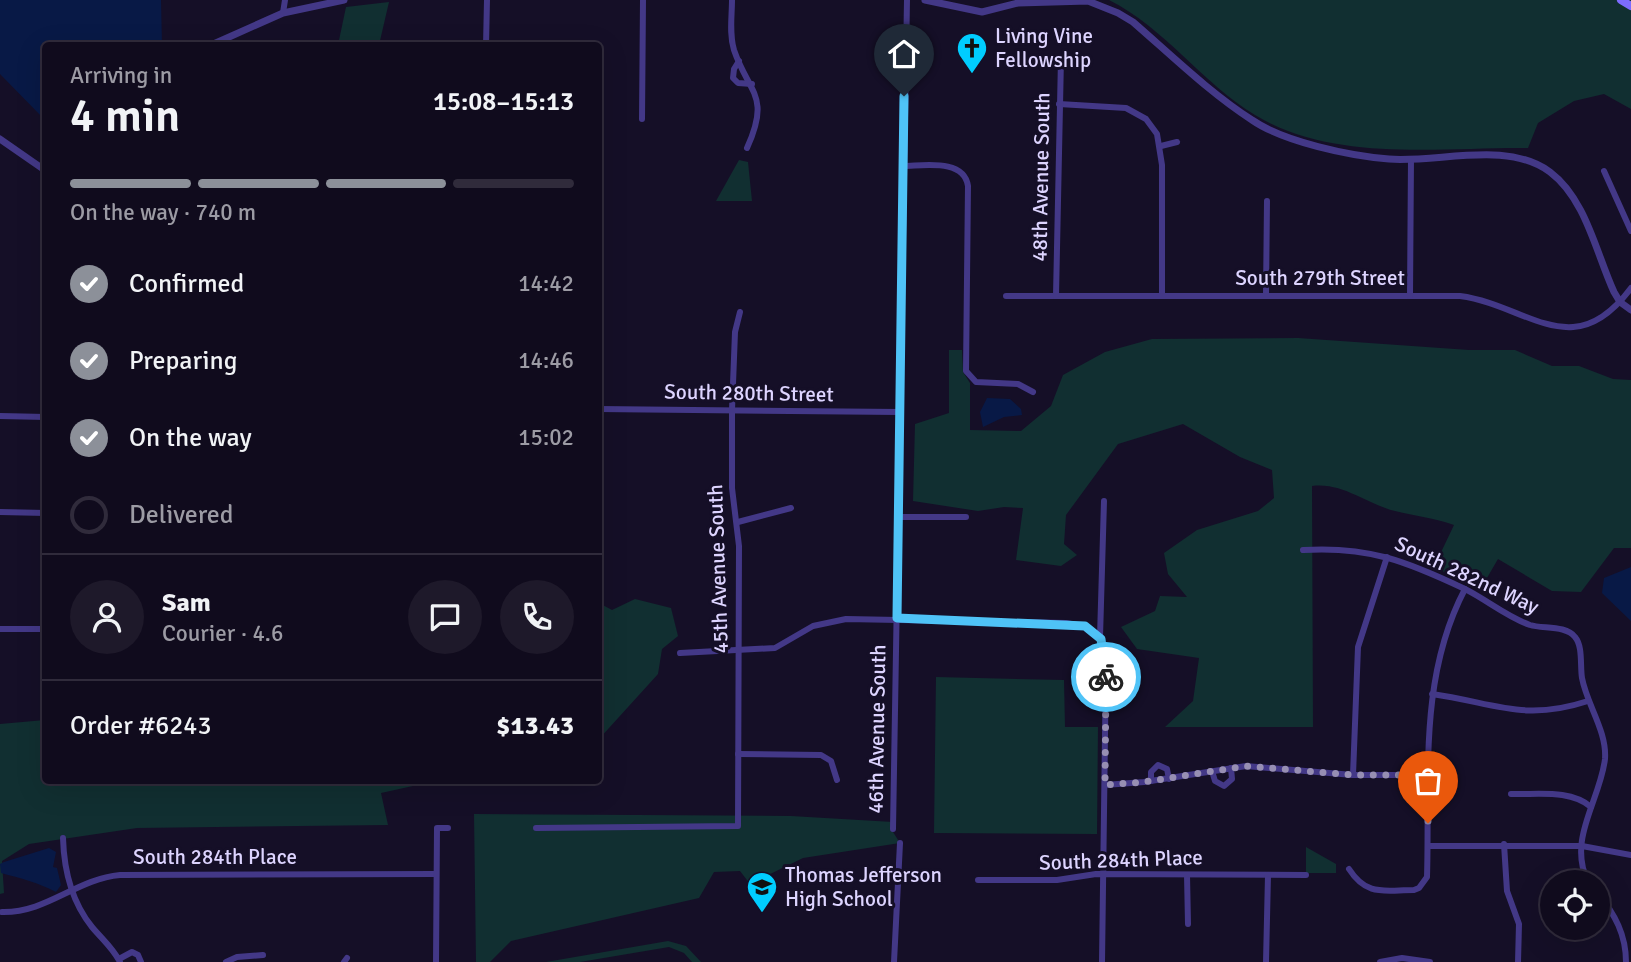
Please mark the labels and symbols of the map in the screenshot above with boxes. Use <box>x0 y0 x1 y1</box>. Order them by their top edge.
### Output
place label: Living Vine Fellowship <box>995 23 1093 73</box>
pin <box>874 24 934 96</box>
church icon: Living Vine Fellowship <box>955 31 989 75</box>
street label: 48th Avenue South <box>1027 92 1055 262</box>
street label: South 279th Street <box>1235 265 1405 291</box>
street label: South 280th Street <box>664 379 834 407</box>
street label: 45th Avenue South <box>702 484 734 654</box>
street label: South 282nd Way <box>1391 530 1543 620</box>
courier <box>1071 642 1141 712</box>
street label: 46th Avenue South <box>863 644 891 814</box>
pin <box>1398 751 1458 823</box>
street label: South 284th Place <box>133 844 297 870</box>
street label: South 284th Place <box>1039 844 1203 876</box>
place label: Thomas Jefferson High School <box>785 862 942 912</box>
school or university icon: Thomas Jefferson High School <box>745 870 779 914</box>

